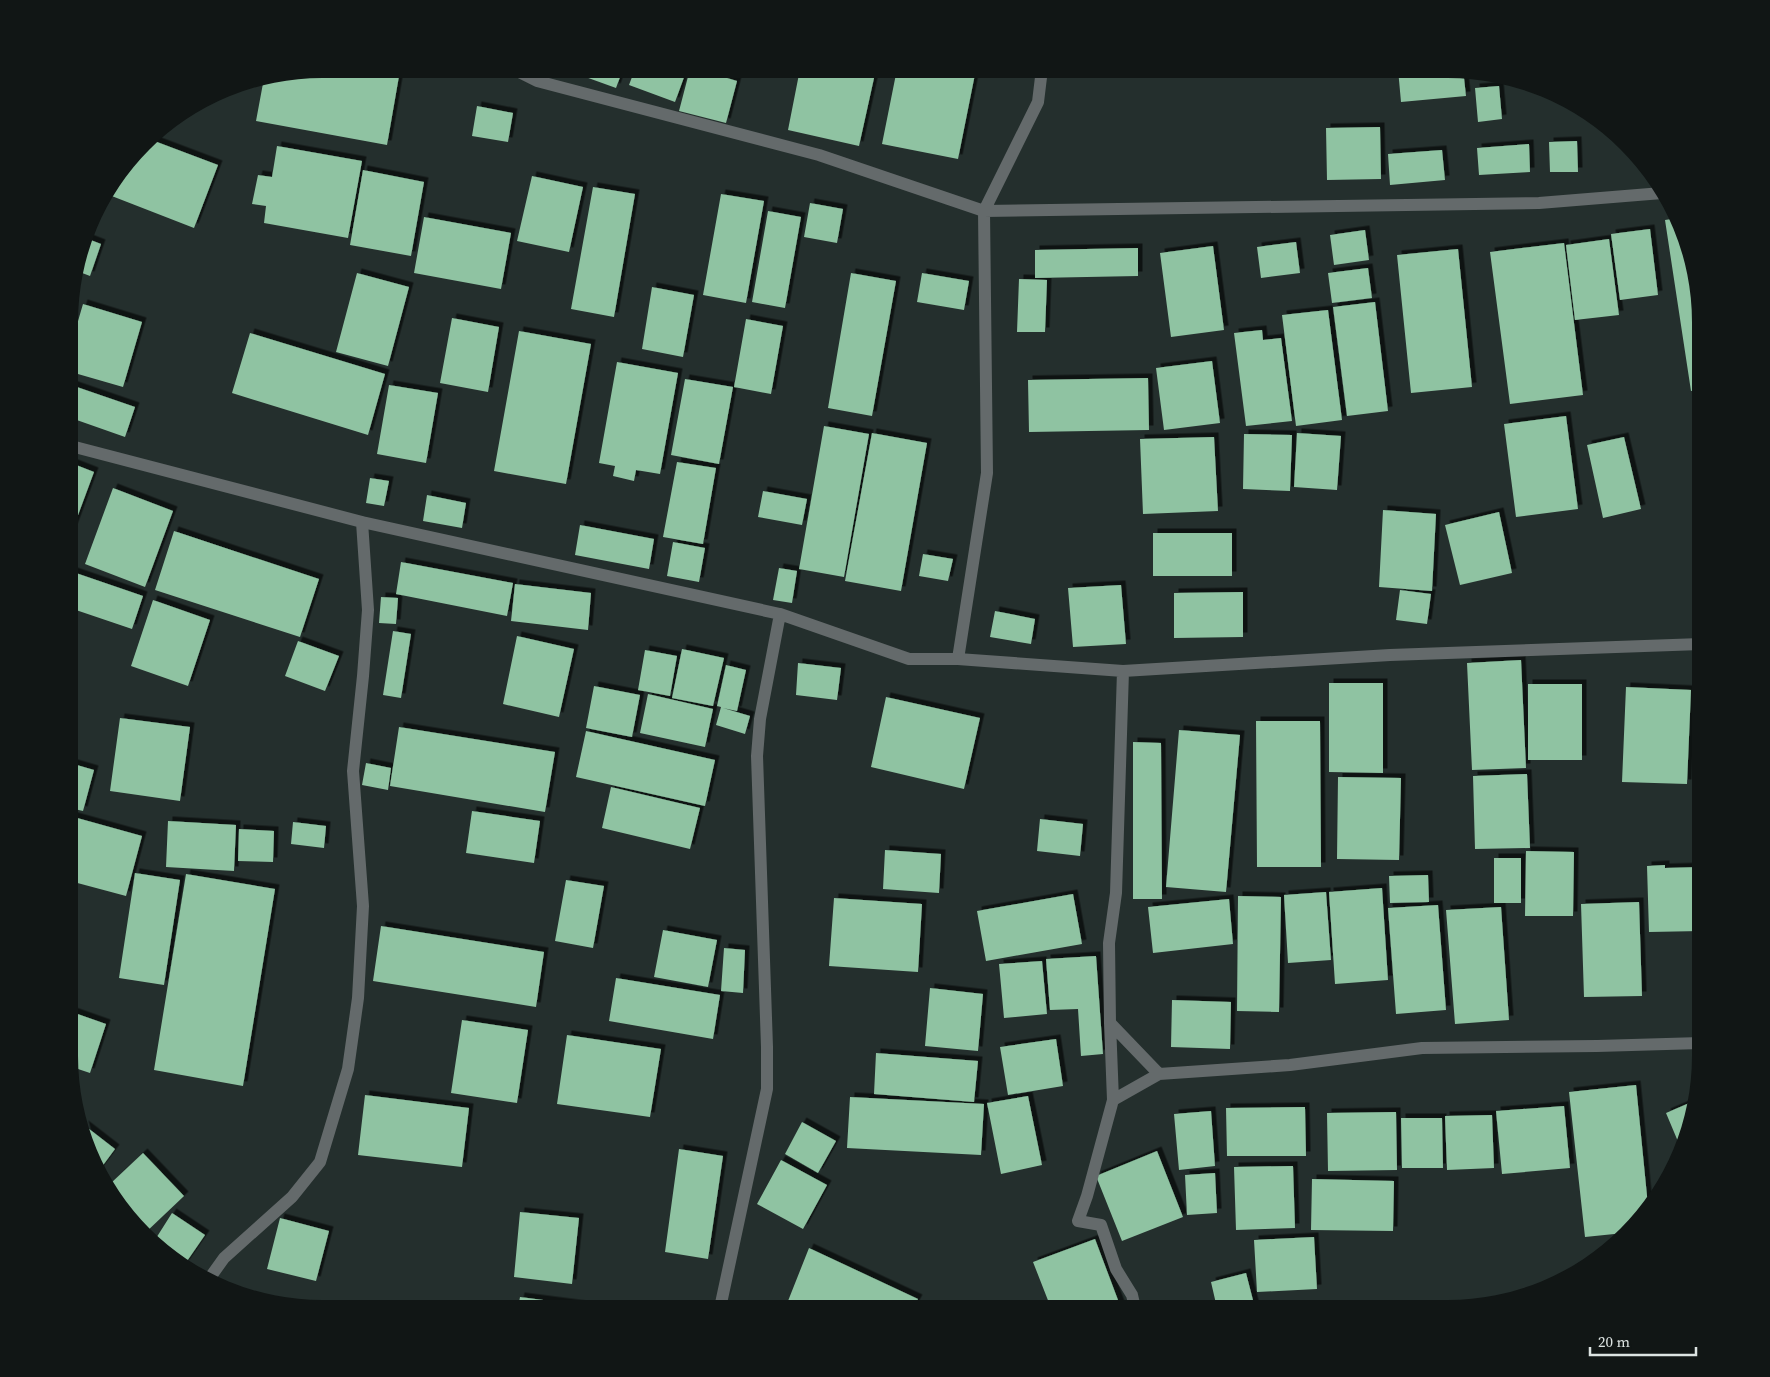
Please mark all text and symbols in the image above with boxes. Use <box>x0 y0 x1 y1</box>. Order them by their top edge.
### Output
scale bar <box>1590 1324 1696 1356</box>
text: 20 m <box>1598 1331 1630 1352</box>

